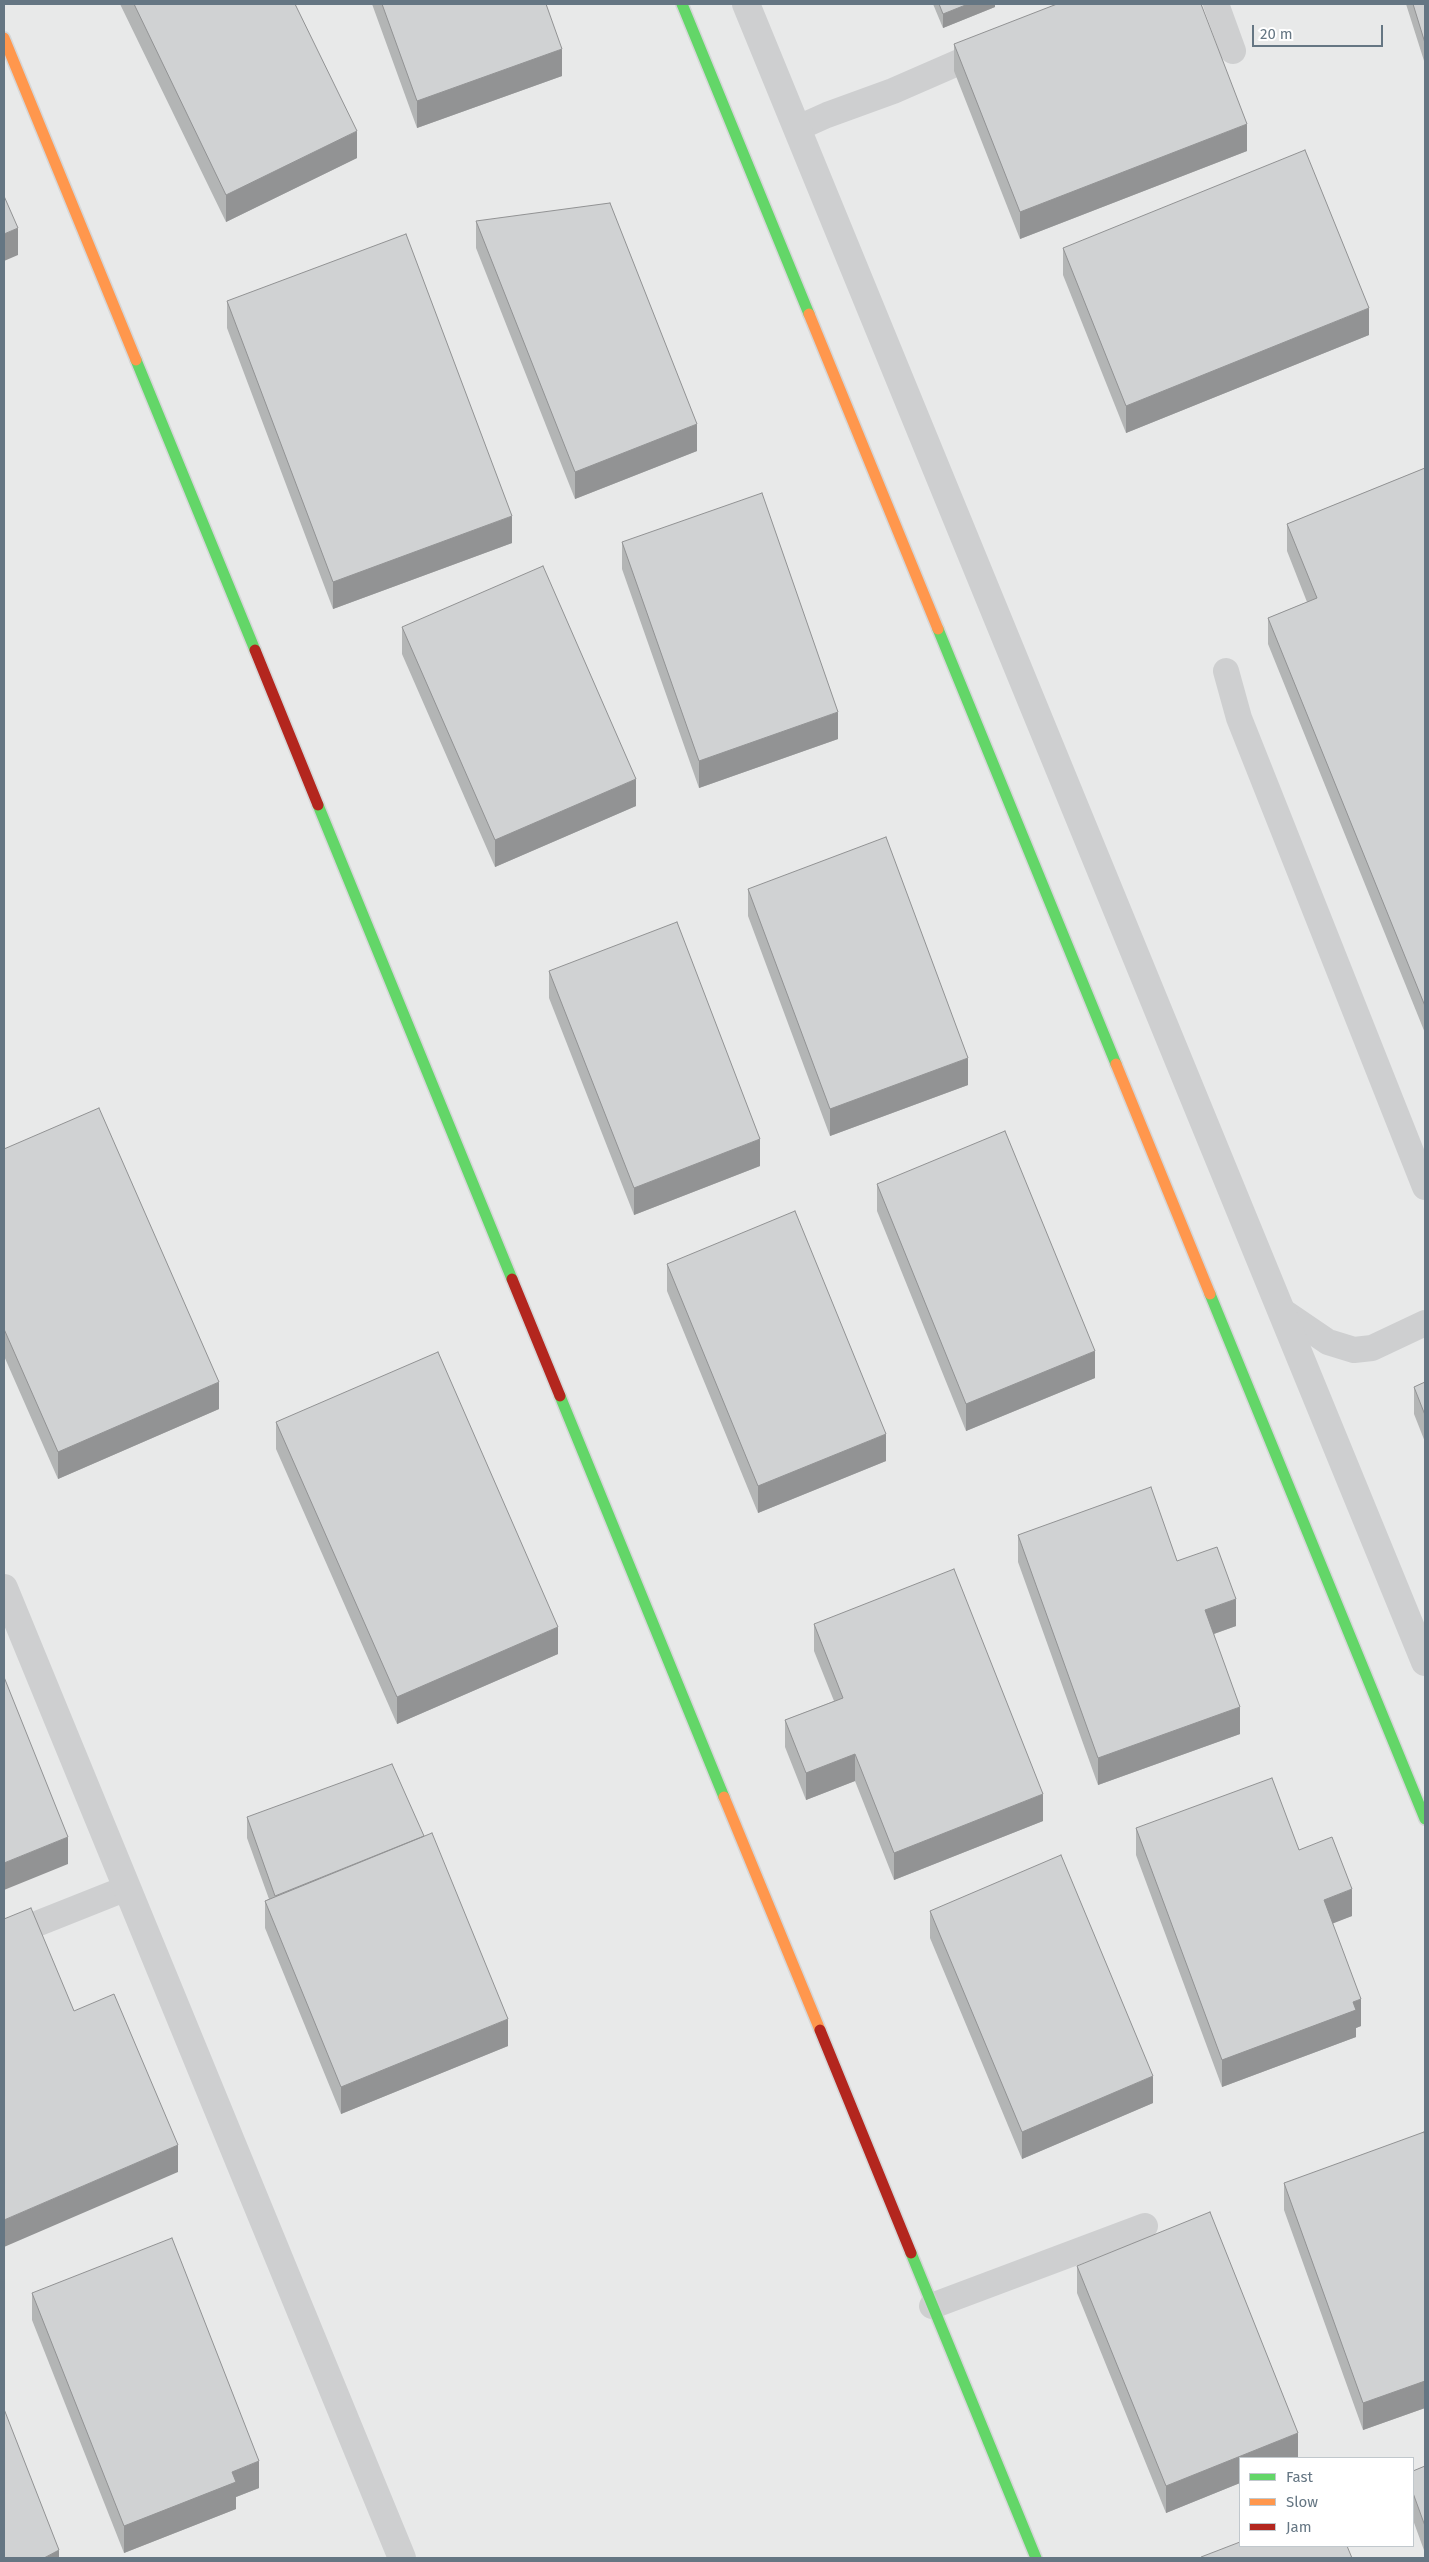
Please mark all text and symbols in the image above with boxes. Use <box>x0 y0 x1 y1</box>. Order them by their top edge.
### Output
scale bar <box>1254 15 1385 47</box>
text: 20 m <box>1260 25 1293 43</box>
legend <box>1239 2457 1414 2547</box>
text: Fast <box>1286 2468 1313 2486</box>
text: Slow <box>1286 2493 1318 2511</box>
text: Jam <box>1286 2518 1312 2536</box>

